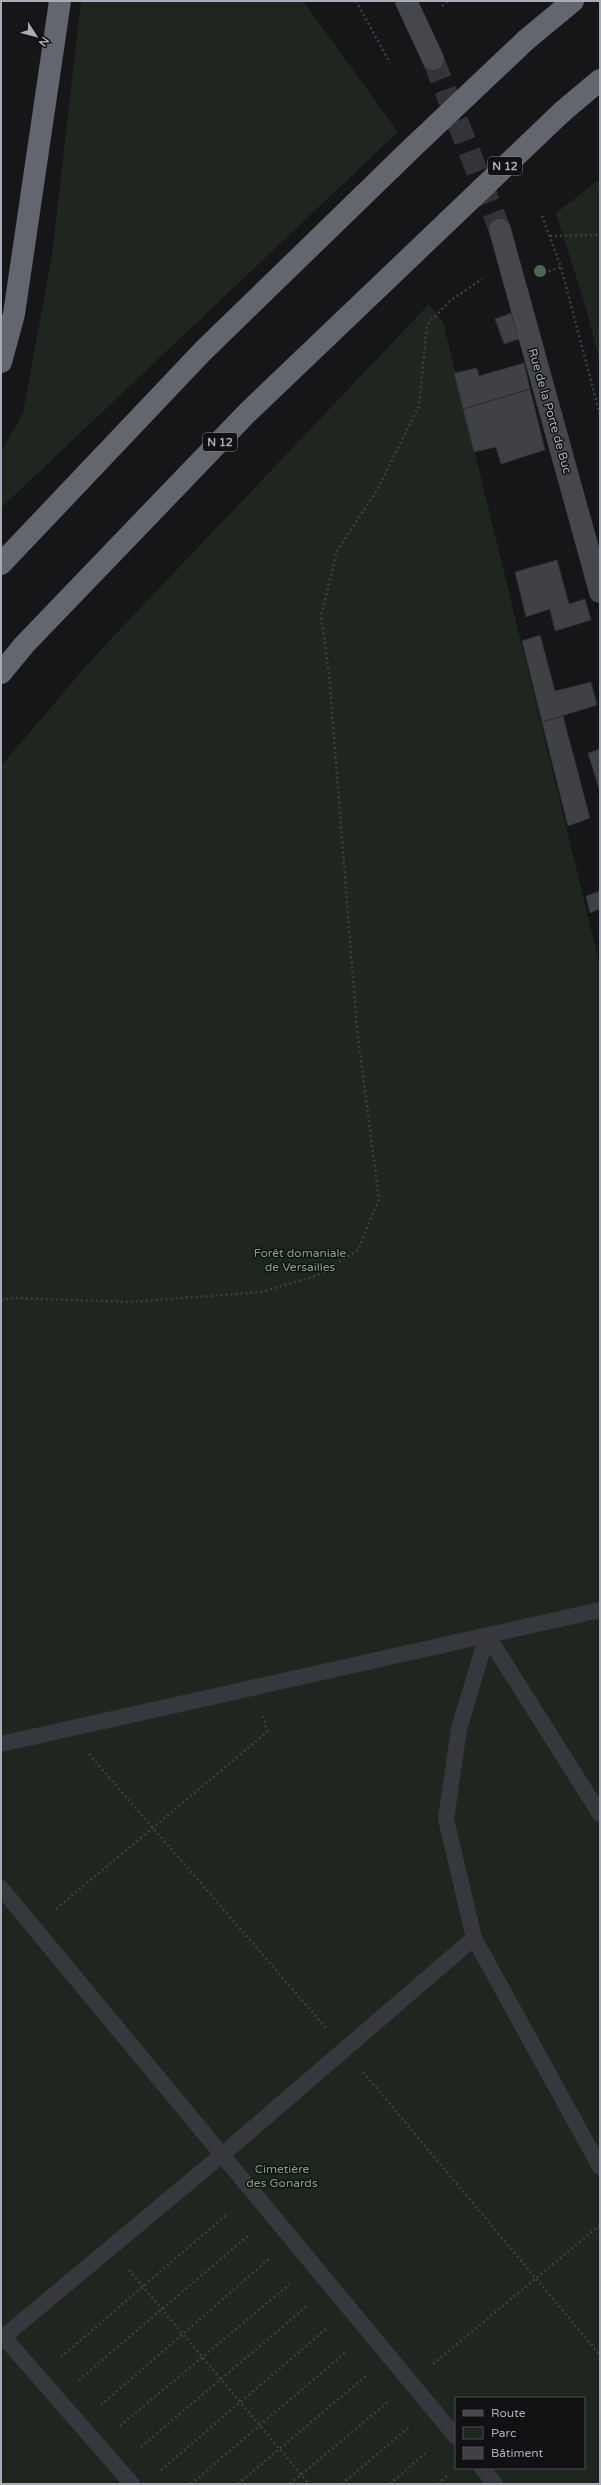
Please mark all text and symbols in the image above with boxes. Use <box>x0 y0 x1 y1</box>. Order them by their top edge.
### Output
north arrow <box>16 16 56 56</box>
text: N <box>36 34 52 49</box>
road number: N 12 <box>488 157 522 175</box>
street label: Rue de la Porte de Buc <box>525 347 575 475</box>
road number: N 12 <box>203 433 237 451</box>
park label: Forêt domaniale de Versailles <box>254 1246 346 1274</box>
park label: Cimetière des Gonards <box>246 2162 318 2190</box>
legend <box>455 2397 585 2469</box>
text: Route <box>491 2406 526 2420</box>
text: Parc <box>491 2426 516 2440</box>
text: Bâtiment <box>491 2446 543 2460</box>

